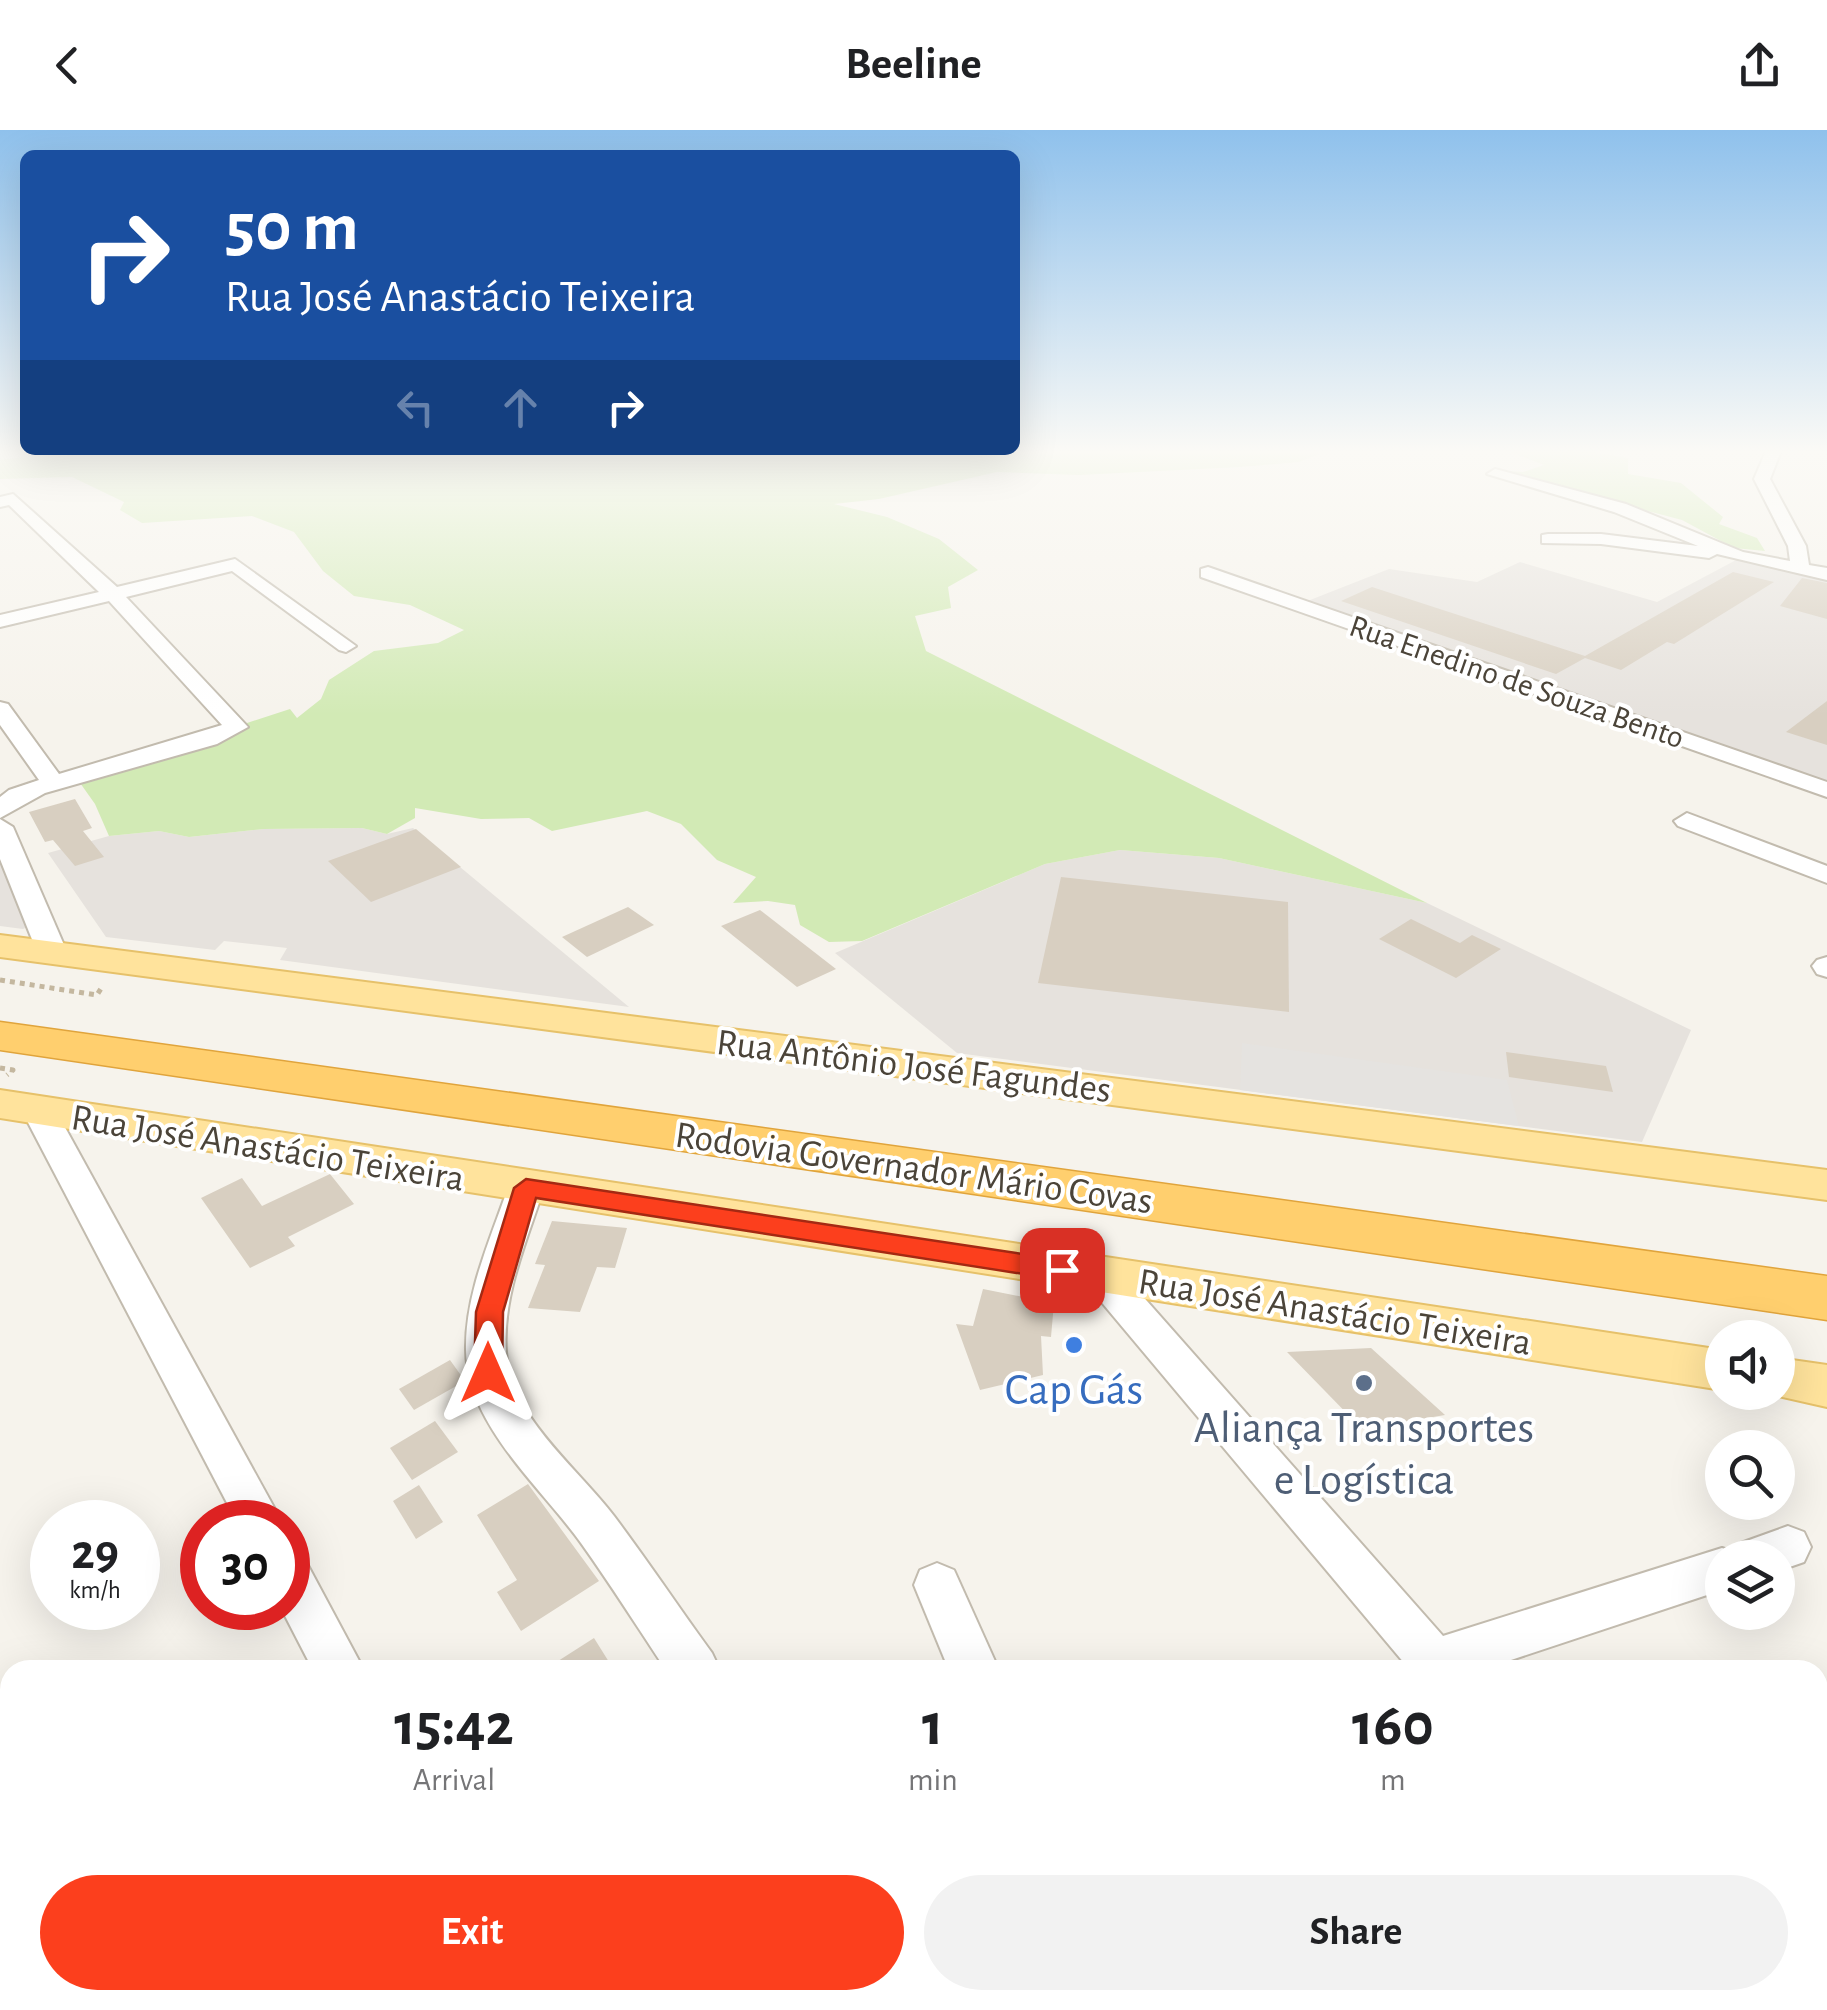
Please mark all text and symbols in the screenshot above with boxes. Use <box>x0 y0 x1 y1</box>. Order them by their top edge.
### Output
icon: back <box>40 38 95 93</box>
icon: share <box>1732 38 1787 93</box>
text: Beeline <box>845 42 982 87</box>
icon: right <box>60 190 190 320</box>
text: 50 m <box>225 193 359 263</box>
text: Rua José Anastácio Teixeira <box>225 275 695 320</box>
icon: left <box>388 380 443 435</box>
icon: ahead <box>493 380 548 435</box>
icon: right <box>598 380 653 435</box>
street label: Rua Enedino de Souza Bento <box>1345 610 1688 754</box>
street label: Rua Antônio José Fagundes <box>714 1024 1113 1110</box>
street label: Rua José Anastácio Teixeira <box>69 1099 467 1199</box>
street label: Rodovia Governador Mário Covas <box>673 1117 1155 1221</box>
pin <box>1020 1228 1105 1313</box>
icon: arrive <box>1035 1243 1090 1298</box>
street label: Rua José Anastácio Teixeira <box>1136 1263 1534 1363</box>
map controls <box>1705 1320 1795 1630</box>
button: sound <box>1705 1320 1795 1410</box>
position arrow <box>436 1321 540 1425</box>
marker: Cap Gás <box>1063 1334 1085 1356</box>
place label: Cap Gás <box>1005 1368 1143 1413</box>
marker: Aliança Transportes e Logística <box>1353 1372 1375 1394</box>
place label: Aliança Transportes e Logística <box>1194 1406 1534 1503</box>
button: search <box>1705 1430 1795 1520</box>
speed limit sign: 30 <box>180 1500 310 1630</box>
text: 29 <box>71 1528 119 1578</box>
button: layers <box>1705 1540 1795 1630</box>
text: km/h <box>69 1578 121 1603</box>
text: 15:42 <box>394 1696 514 1756</box>
text: 1 <box>922 1696 944 1756</box>
text: 160 <box>1352 1696 1434 1756</box>
text: Arrival <box>413 1764 495 1796</box>
text: min <box>908 1764 958 1796</box>
text: m <box>1380 1764 1406 1796</box>
button: Exit <box>40 1875 904 1990</box>
button: Share <box>924 1875 1788 1990</box>

